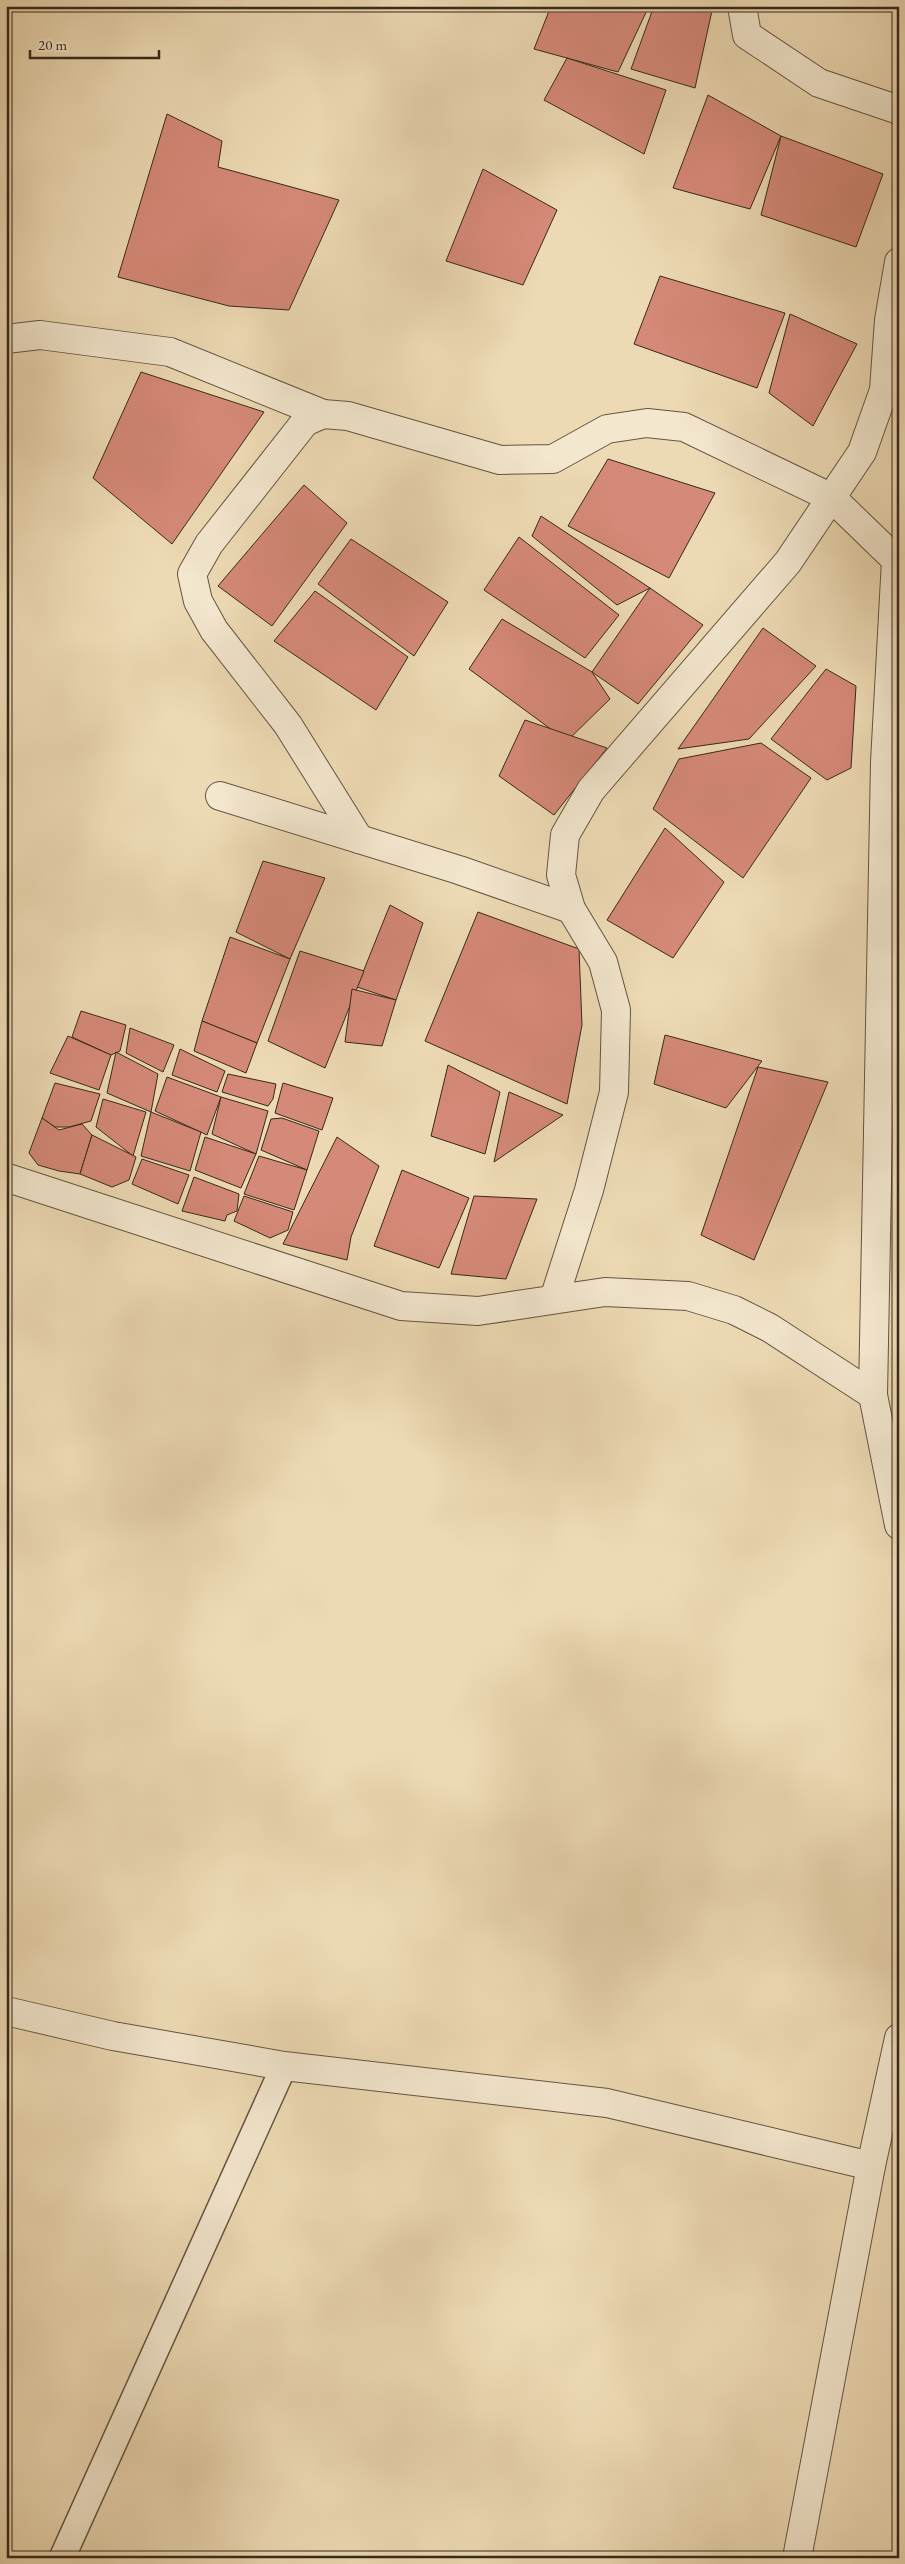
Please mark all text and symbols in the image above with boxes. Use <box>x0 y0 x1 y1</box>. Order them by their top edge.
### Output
scale bar <box>30 28 159 60</box>
text: 20 m <box>38 35 67 54</box>

